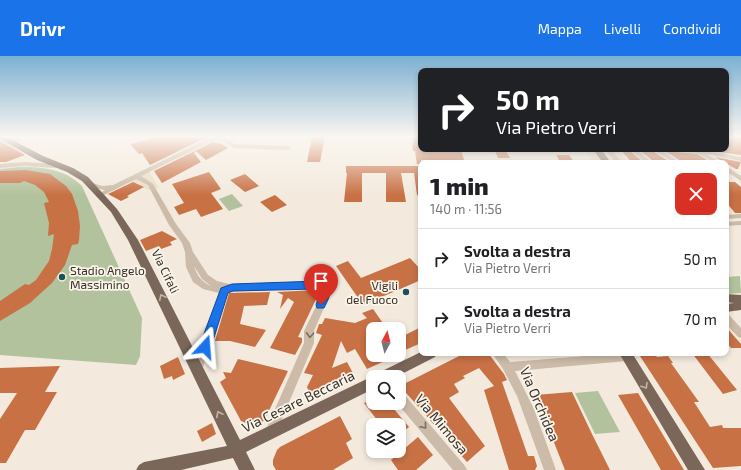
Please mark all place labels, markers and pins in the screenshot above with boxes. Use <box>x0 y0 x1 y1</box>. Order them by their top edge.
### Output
place label: Stadio Angelo Massimino <box>70 263 145 291</box>
pin <box>304 264 338 305</box>
marker: Stadio Angelo Massimino <box>57 272 67 282</box>
place label: Vigili del Fuoco <box>346 278 398 306</box>
marker: Vigili del Fuoco <box>401 287 411 297</box>

